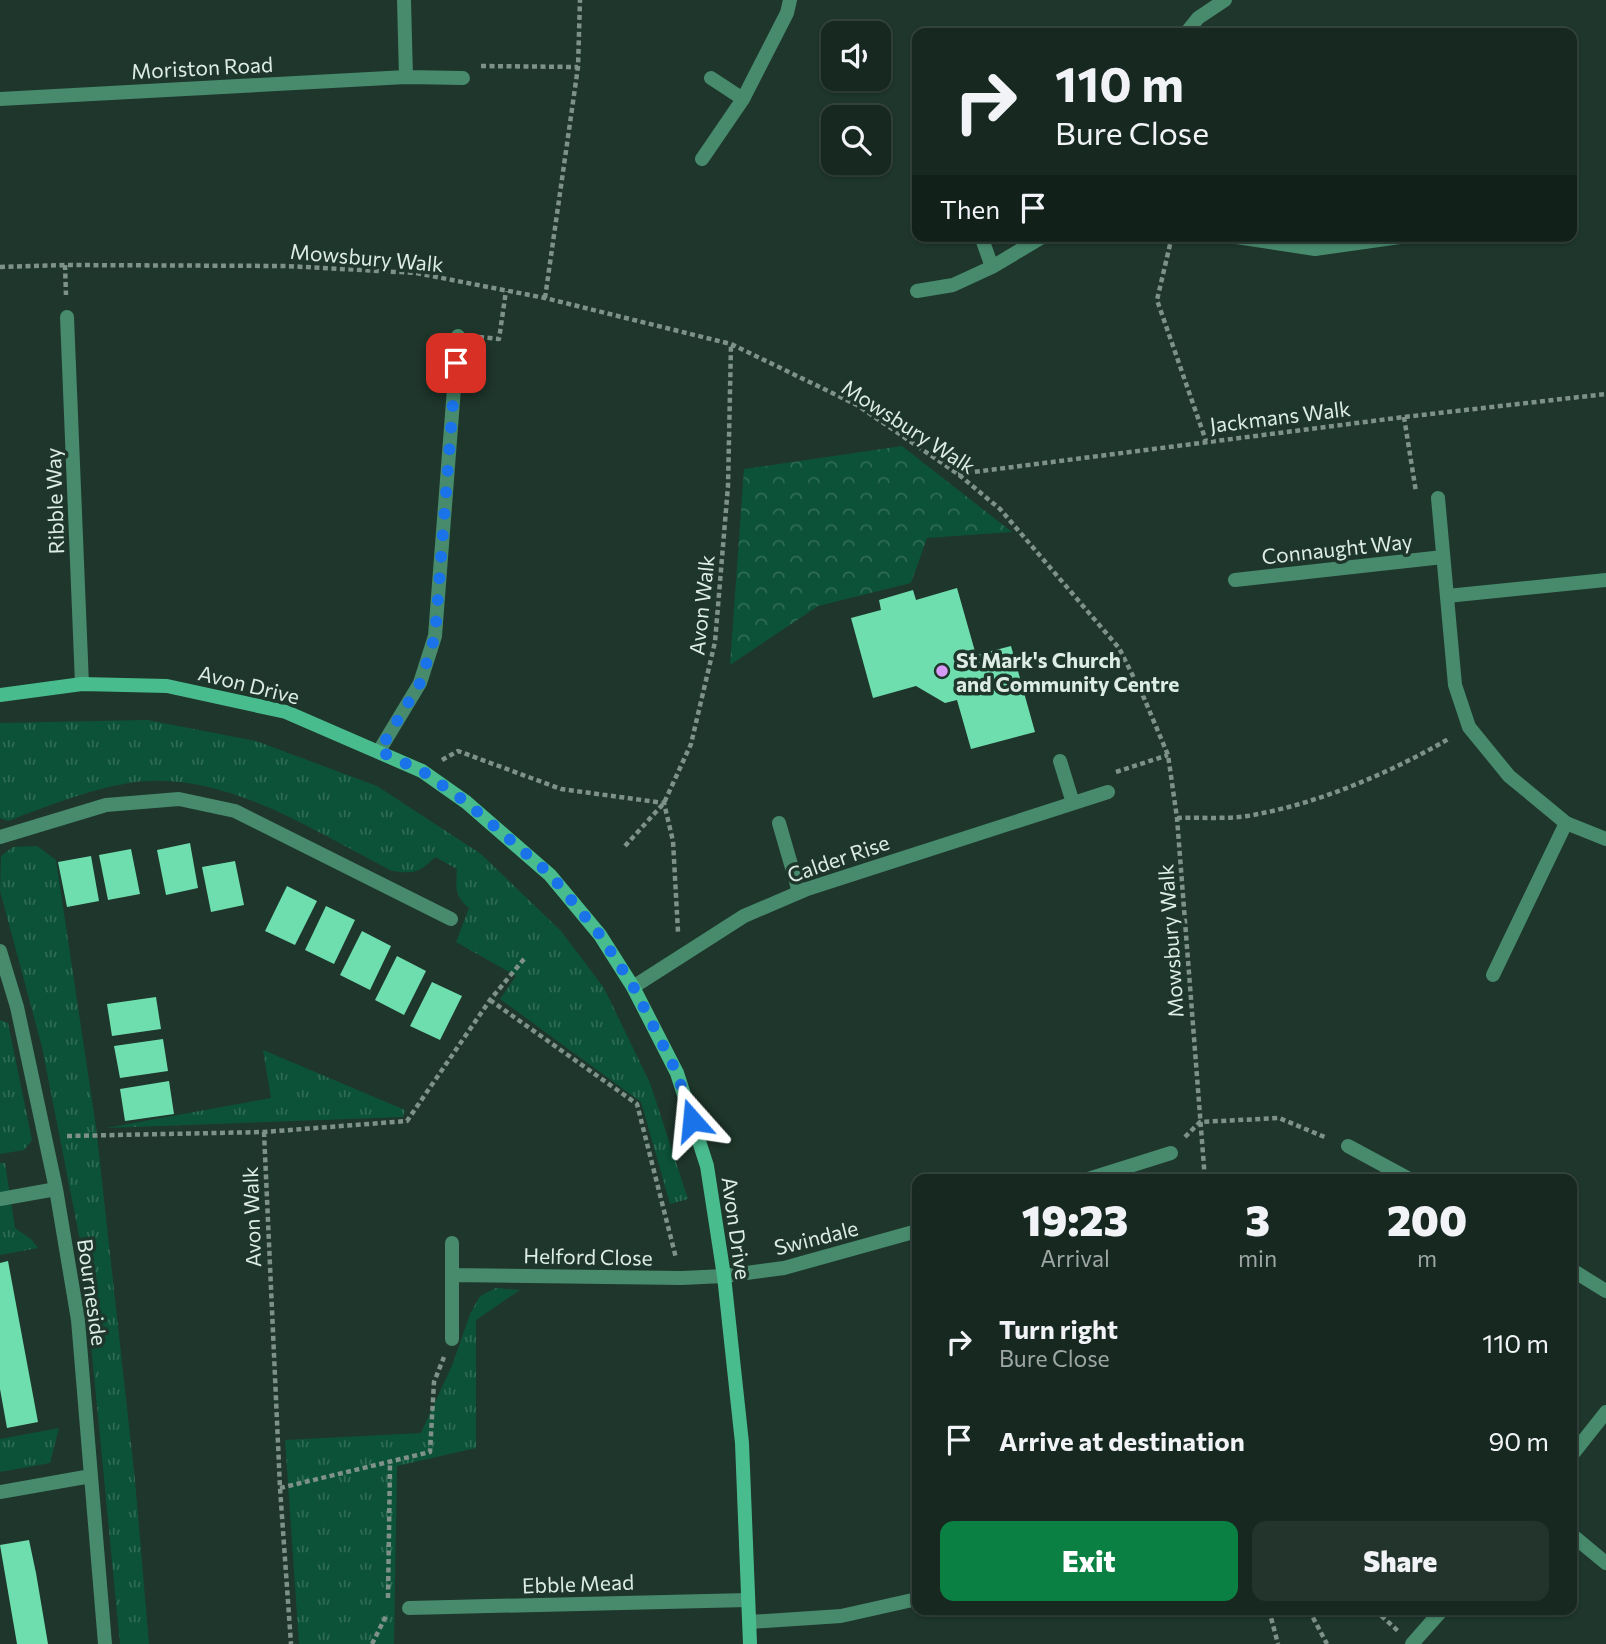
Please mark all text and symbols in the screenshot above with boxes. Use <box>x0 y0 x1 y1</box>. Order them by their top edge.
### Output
map controls <box>821 21 891 175</box>
button: sound <box>821 21 891 91</box>
street label: Moriston Road <box>130 51 274 83</box>
text: 110 m <box>1055 52 1184 112</box>
icon: right <box>940 56 1031 147</box>
button: search <box>821 105 891 175</box>
text: Bure Close <box>1055 112 1209 152</box>
icon: arrive <box>1014 189 1052 227</box>
text: Then <box>940 193 1000 224</box>
street label: Mowsbury Walk <box>289 238 445 276</box>
pin <box>426 333 486 393</box>
icon: arrive <box>437 344 475 382</box>
street label: Mowsbury Walk <box>838 374 980 478</box>
street label: Jackmans Walk <box>1208 395 1352 437</box>
street label: Ribble Way <box>40 447 68 555</box>
street label: Connaught Way <box>1260 528 1414 568</box>
street label: Avon Walk <box>683 554 719 656</box>
place label: St Mark's Church and Community Centre <box>956 647 1179 696</box>
street label: Avon Drive <box>196 659 302 709</box>
marker: St Mark's Church and Community Centre <box>934 663 950 679</box>
street label: Calder Rise <box>784 829 892 887</box>
street label: Mowsbury Walk <box>1152 863 1188 1019</box>
position arrow <box>655 1083 729 1157</box>
street label: Avon Walk <box>237 1166 265 1268</box>
street label: Avon Drive <box>717 1175 757 1281</box>
text: 19:23 <box>1022 1193 1128 1245</box>
text: 3 <box>1245 1193 1270 1245</box>
text: 200 <box>1387 1193 1467 1245</box>
street label: Swindale <box>771 1215 861 1259</box>
street label: Bourneside <box>73 1237 113 1347</box>
street label: Helford Close <box>523 1242 653 1270</box>
text: Arrival <box>1040 1244 1110 1272</box>
text: min <box>1238 1244 1277 1272</box>
text: m <box>1417 1244 1437 1272</box>
text: Turn right <box>999 1313 1118 1344</box>
icon: right <box>940 1323 978 1361</box>
text: 110 m <box>1482 1327 1549 1358</box>
text: Bure Close <box>999 1344 1110 1372</box>
icon: arrive <box>940 1421 978 1459</box>
text: Arrive at destination <box>999 1425 1245 1456</box>
text: 90 m <box>1489 1425 1549 1456</box>
button: Exit <box>940 1521 1238 1601</box>
button: Share <box>1252 1521 1549 1601</box>
street label: Ebble Mead <box>522 1569 634 1597</box>

